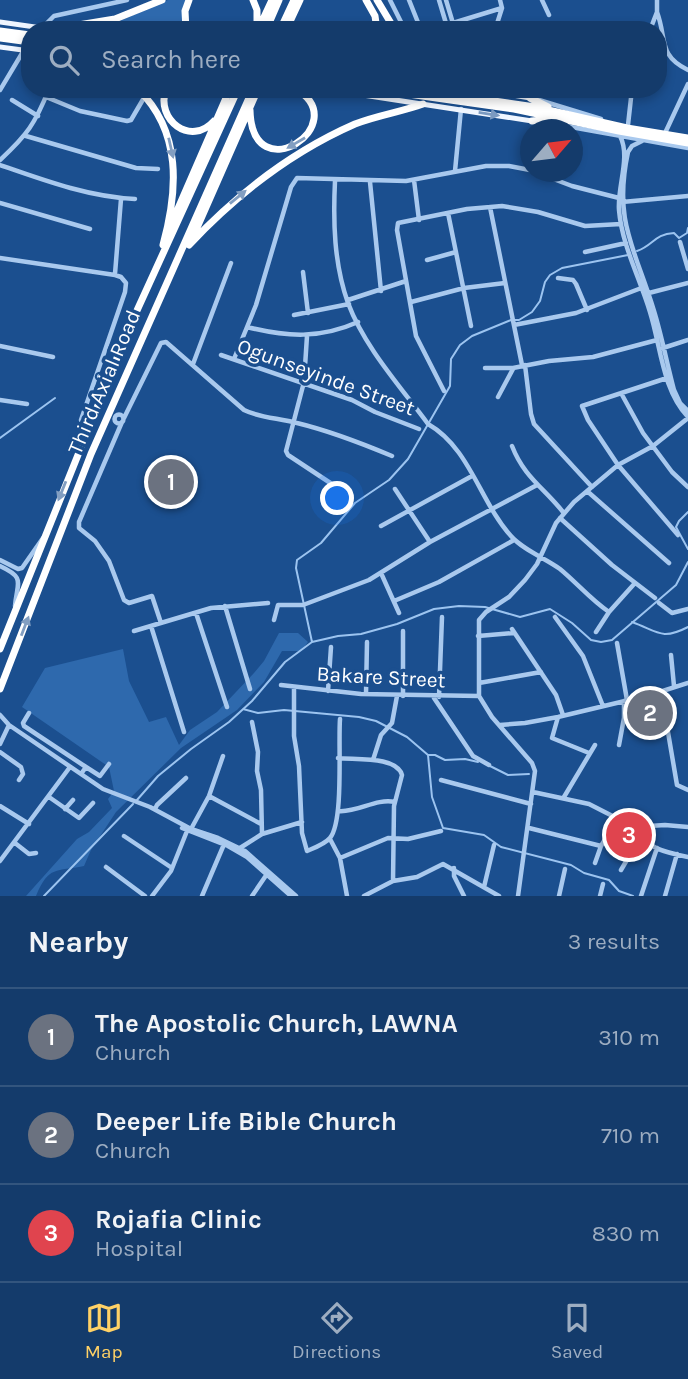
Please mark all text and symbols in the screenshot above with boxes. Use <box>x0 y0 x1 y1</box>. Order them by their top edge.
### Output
search box <box>21 21 667 98</box>
icon: search <box>45 41 83 79</box>
text: Search here <box>101 44 241 75</box>
one-way arrow <box>478 109 500 120</box>
north arrow <box>520 119 583 182</box>
one-way arrow <box>165 137 176 159</box>
one-way arrow <box>287 137 306 149</box>
one-way arrow <box>229 190 246 205</box>
street label: Third Axial Road <box>63 306 145 458</box>
street label: Ogunseyinde Street <box>234 334 418 420</box>
pin: 1 <box>148 456 194 508</box>
one-way arrow <box>57 481 68 502</box>
your location <box>320 481 354 515</box>
one-way arrow <box>19 615 30 636</box>
street label: Bakare Street <box>316 662 446 692</box>
pin: 2 <box>627 687 673 739</box>
pin: 3 <box>606 809 652 861</box>
text: Nearby <box>28 924 128 960</box>
text: 3 results <box>568 928 660 955</box>
text: The Apostolic Church, LAWNA <box>95 1008 458 1039</box>
text: 1 <box>47 1024 55 1051</box>
text: 310 m <box>598 1024 660 1051</box>
text: Church <box>95 1039 171 1066</box>
text: Deeper Life Bible Church <box>95 1106 397 1137</box>
text: 2 <box>44 1122 58 1149</box>
text: 710 m <box>601 1122 660 1149</box>
text: Church <box>95 1137 171 1164</box>
text: Rojafia Clinic <box>95 1204 262 1235</box>
text: 3 <box>44 1220 58 1247</box>
text: 830 m <box>592 1220 660 1247</box>
text: Hospital <box>95 1235 183 1262</box>
tab: Map <box>85 1299 123 1363</box>
tab: Directions <box>292 1299 381 1363</box>
tab: Saved <box>551 1299 603 1363</box>

